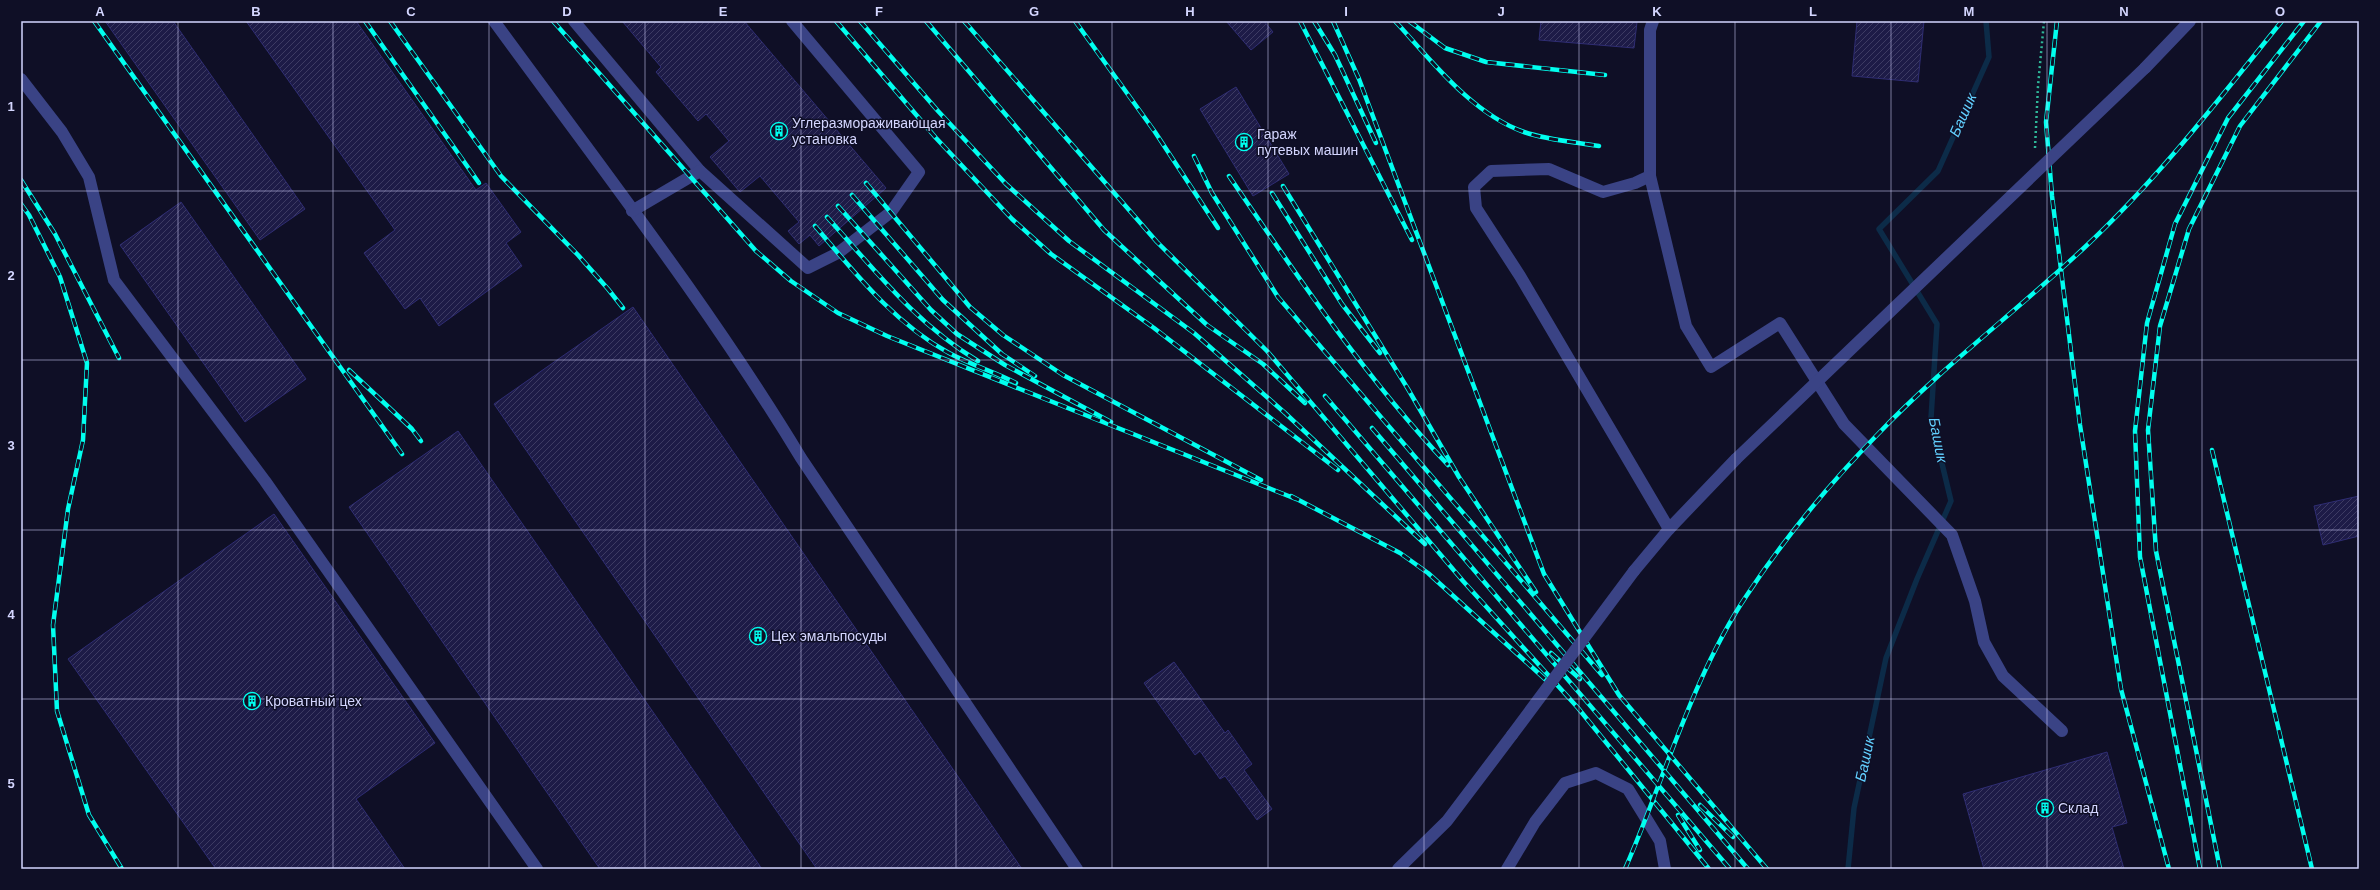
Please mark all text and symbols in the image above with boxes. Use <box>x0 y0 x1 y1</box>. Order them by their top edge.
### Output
text: A <box>95 4 105 19</box>
text: B <box>251 4 261 19</box>
text: C <box>406 4 416 19</box>
text: D <box>562 4 572 19</box>
text: E <box>719 4 728 19</box>
text: F <box>875 4 883 19</box>
text: G <box>1029 4 1039 19</box>
text: H <box>1185 4 1195 19</box>
text: I <box>1344 4 1348 19</box>
text: J <box>1497 4 1505 19</box>
text: K <box>1652 4 1662 19</box>
text: L <box>1809 4 1817 19</box>
text: M <box>1964 4 1974 19</box>
text: N <box>2119 4 2129 19</box>
text: O <box>2275 4 2285 19</box>
water label: Башик <box>1945 89 1980 139</box>
text: 1 <box>7 99 15 114</box>
place label: Углеразмораживающая установка <box>792 115 945 147</box>
building icon: Углеразмораживающая установка <box>769 121 789 141</box>
place label: Гараж путевых машин <box>1257 126 1358 158</box>
building icon: Гараж путевых машин <box>1234 132 1254 152</box>
text: 2 <box>7 268 15 283</box>
water label: Башик <box>1926 416 1951 465</box>
text: 3 <box>7 438 15 453</box>
text: 4 <box>7 607 15 622</box>
building icon: Цех эмальпосуды <box>748 626 768 646</box>
place label: Цех эмальпосуды <box>771 628 887 644</box>
building icon: Кроватный цех <box>242 691 262 711</box>
place label: Кроватный цех <box>265 693 362 709</box>
water label: Башик <box>1851 734 1878 783</box>
text: 5 <box>7 776 15 791</box>
building icon: Склад <box>2035 798 2055 818</box>
place label: Склад <box>2058 800 2099 816</box>

